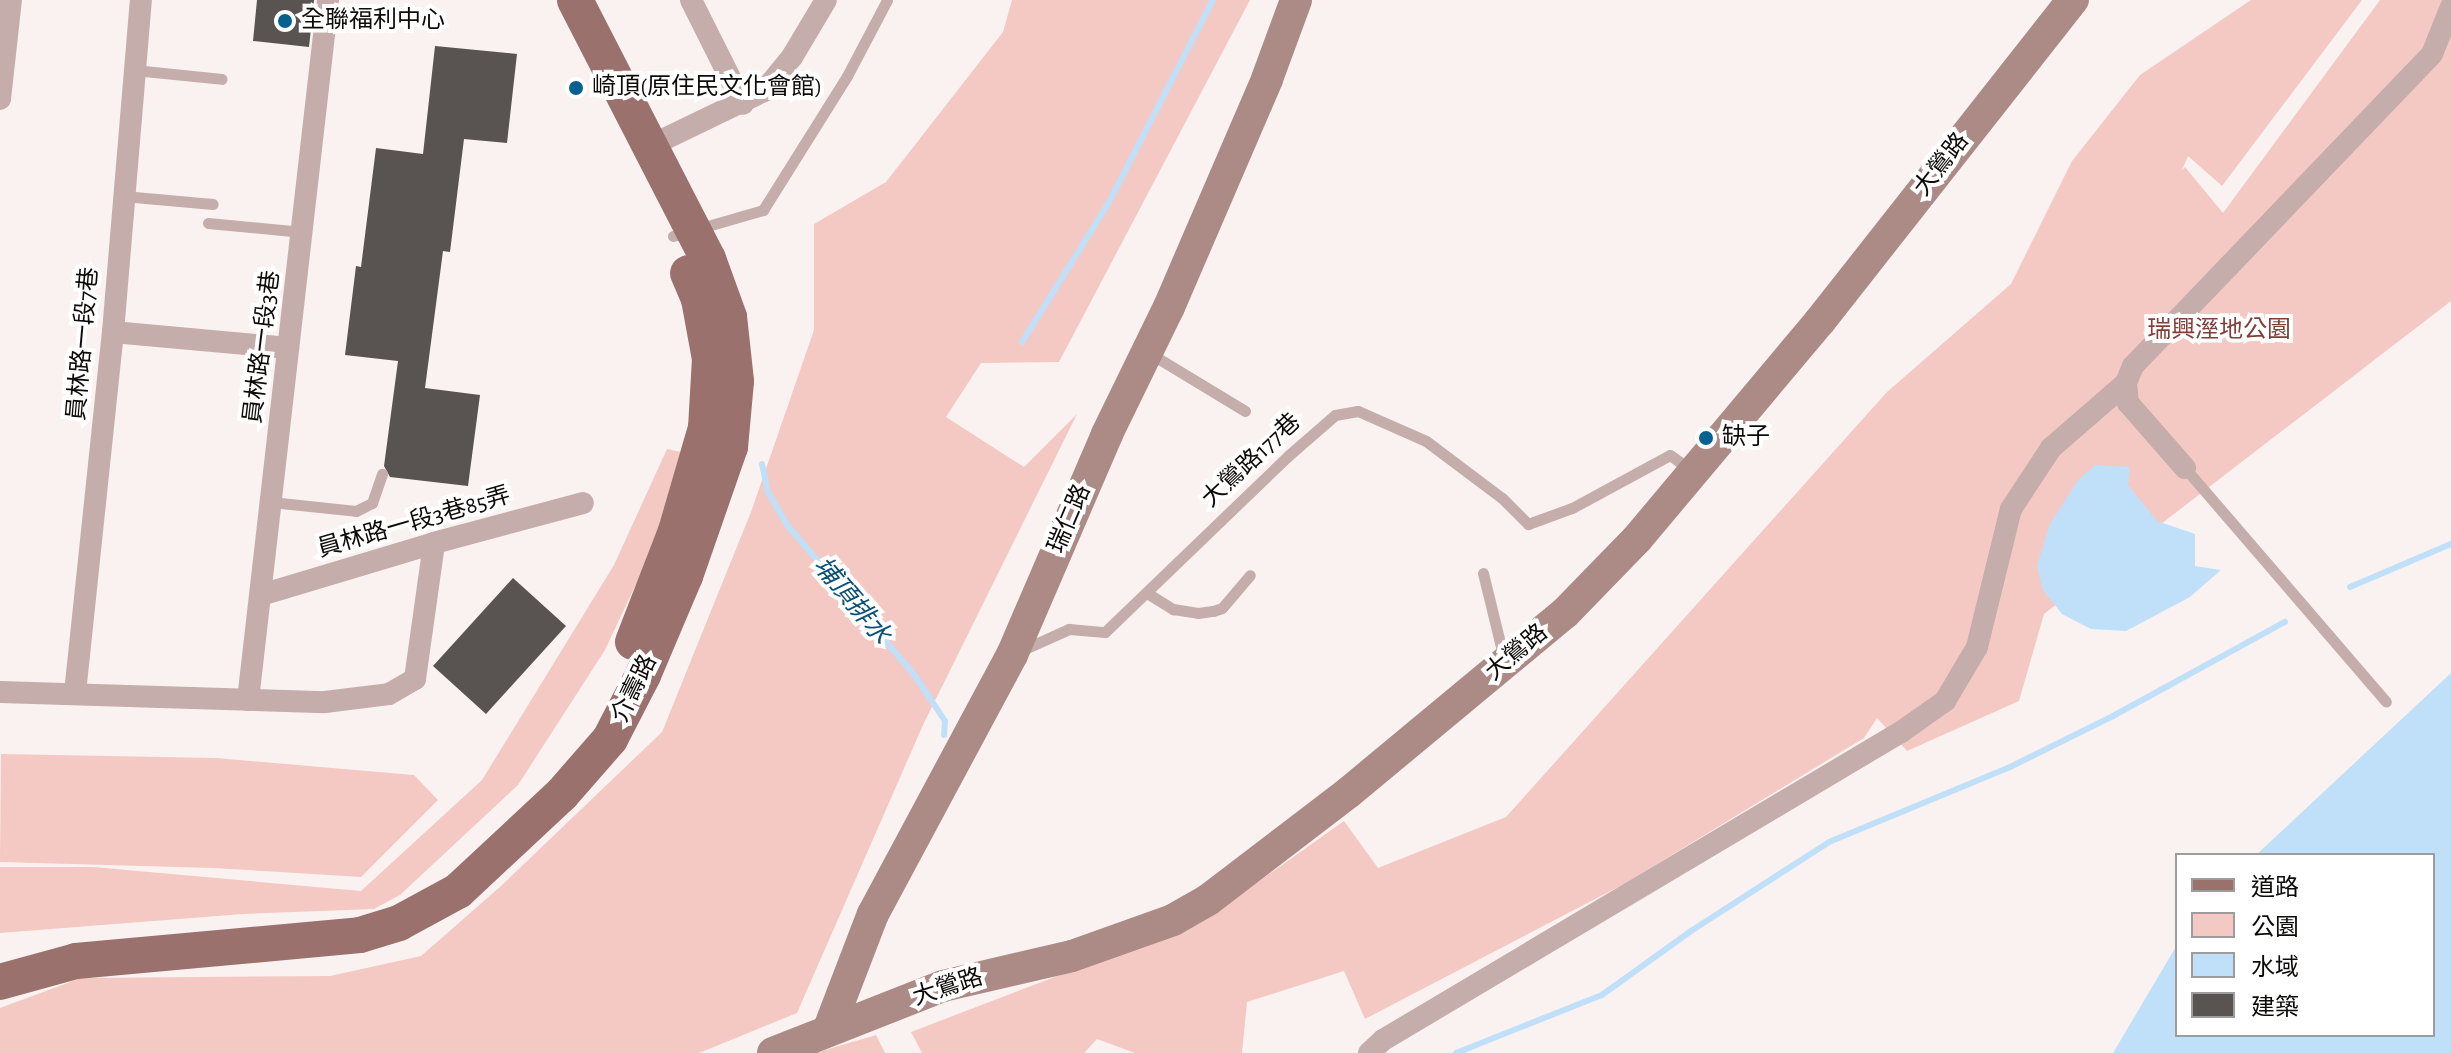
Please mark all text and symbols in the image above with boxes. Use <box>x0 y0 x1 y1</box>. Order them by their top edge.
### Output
place label: 全聯福利中心 <box>301 7 445 35</box>
marker: 全聯福利中心 <box>276 12 294 30</box>
place label: 崎頂(原住民文化會館) <box>592 74 822 102</box>
marker: 崎頂(原住民文化會館) <box>567 79 585 97</box>
street label: 大鶯路 <box>1908 128 1976 202</box>
street label: 員林路一段7巷 <box>63 266 105 422</box>
street label: 員林路一段3巷 <box>239 269 287 425</box>
park label: 瑞興溼地公園 <box>2147 317 2291 345</box>
street label: 大鶯路177巷 <box>1197 408 1307 514</box>
place label: 缺子 <box>1722 424 1770 452</box>
marker: 缺子 <box>1697 429 1715 447</box>
street label: 瑞仁路 <box>1043 480 1097 558</box>
street label: 員林路一段3巷85弄 <box>314 482 514 564</box>
water label: 埔頂排水 <box>806 551 896 651</box>
street label: 大鶯路 <box>1480 619 1554 687</box>
street label: 介壽路 <box>606 650 664 728</box>
legend <box>2175 853 2435 1037</box>
text: 道路 <box>2251 876 2299 900</box>
text: 公園 <box>2251 916 2299 940</box>
text: 水域 <box>2251 956 2299 980</box>
street label: 大鶯路 <box>909 963 987 1013</box>
text: 建築 <box>2251 996 2299 1020</box>

